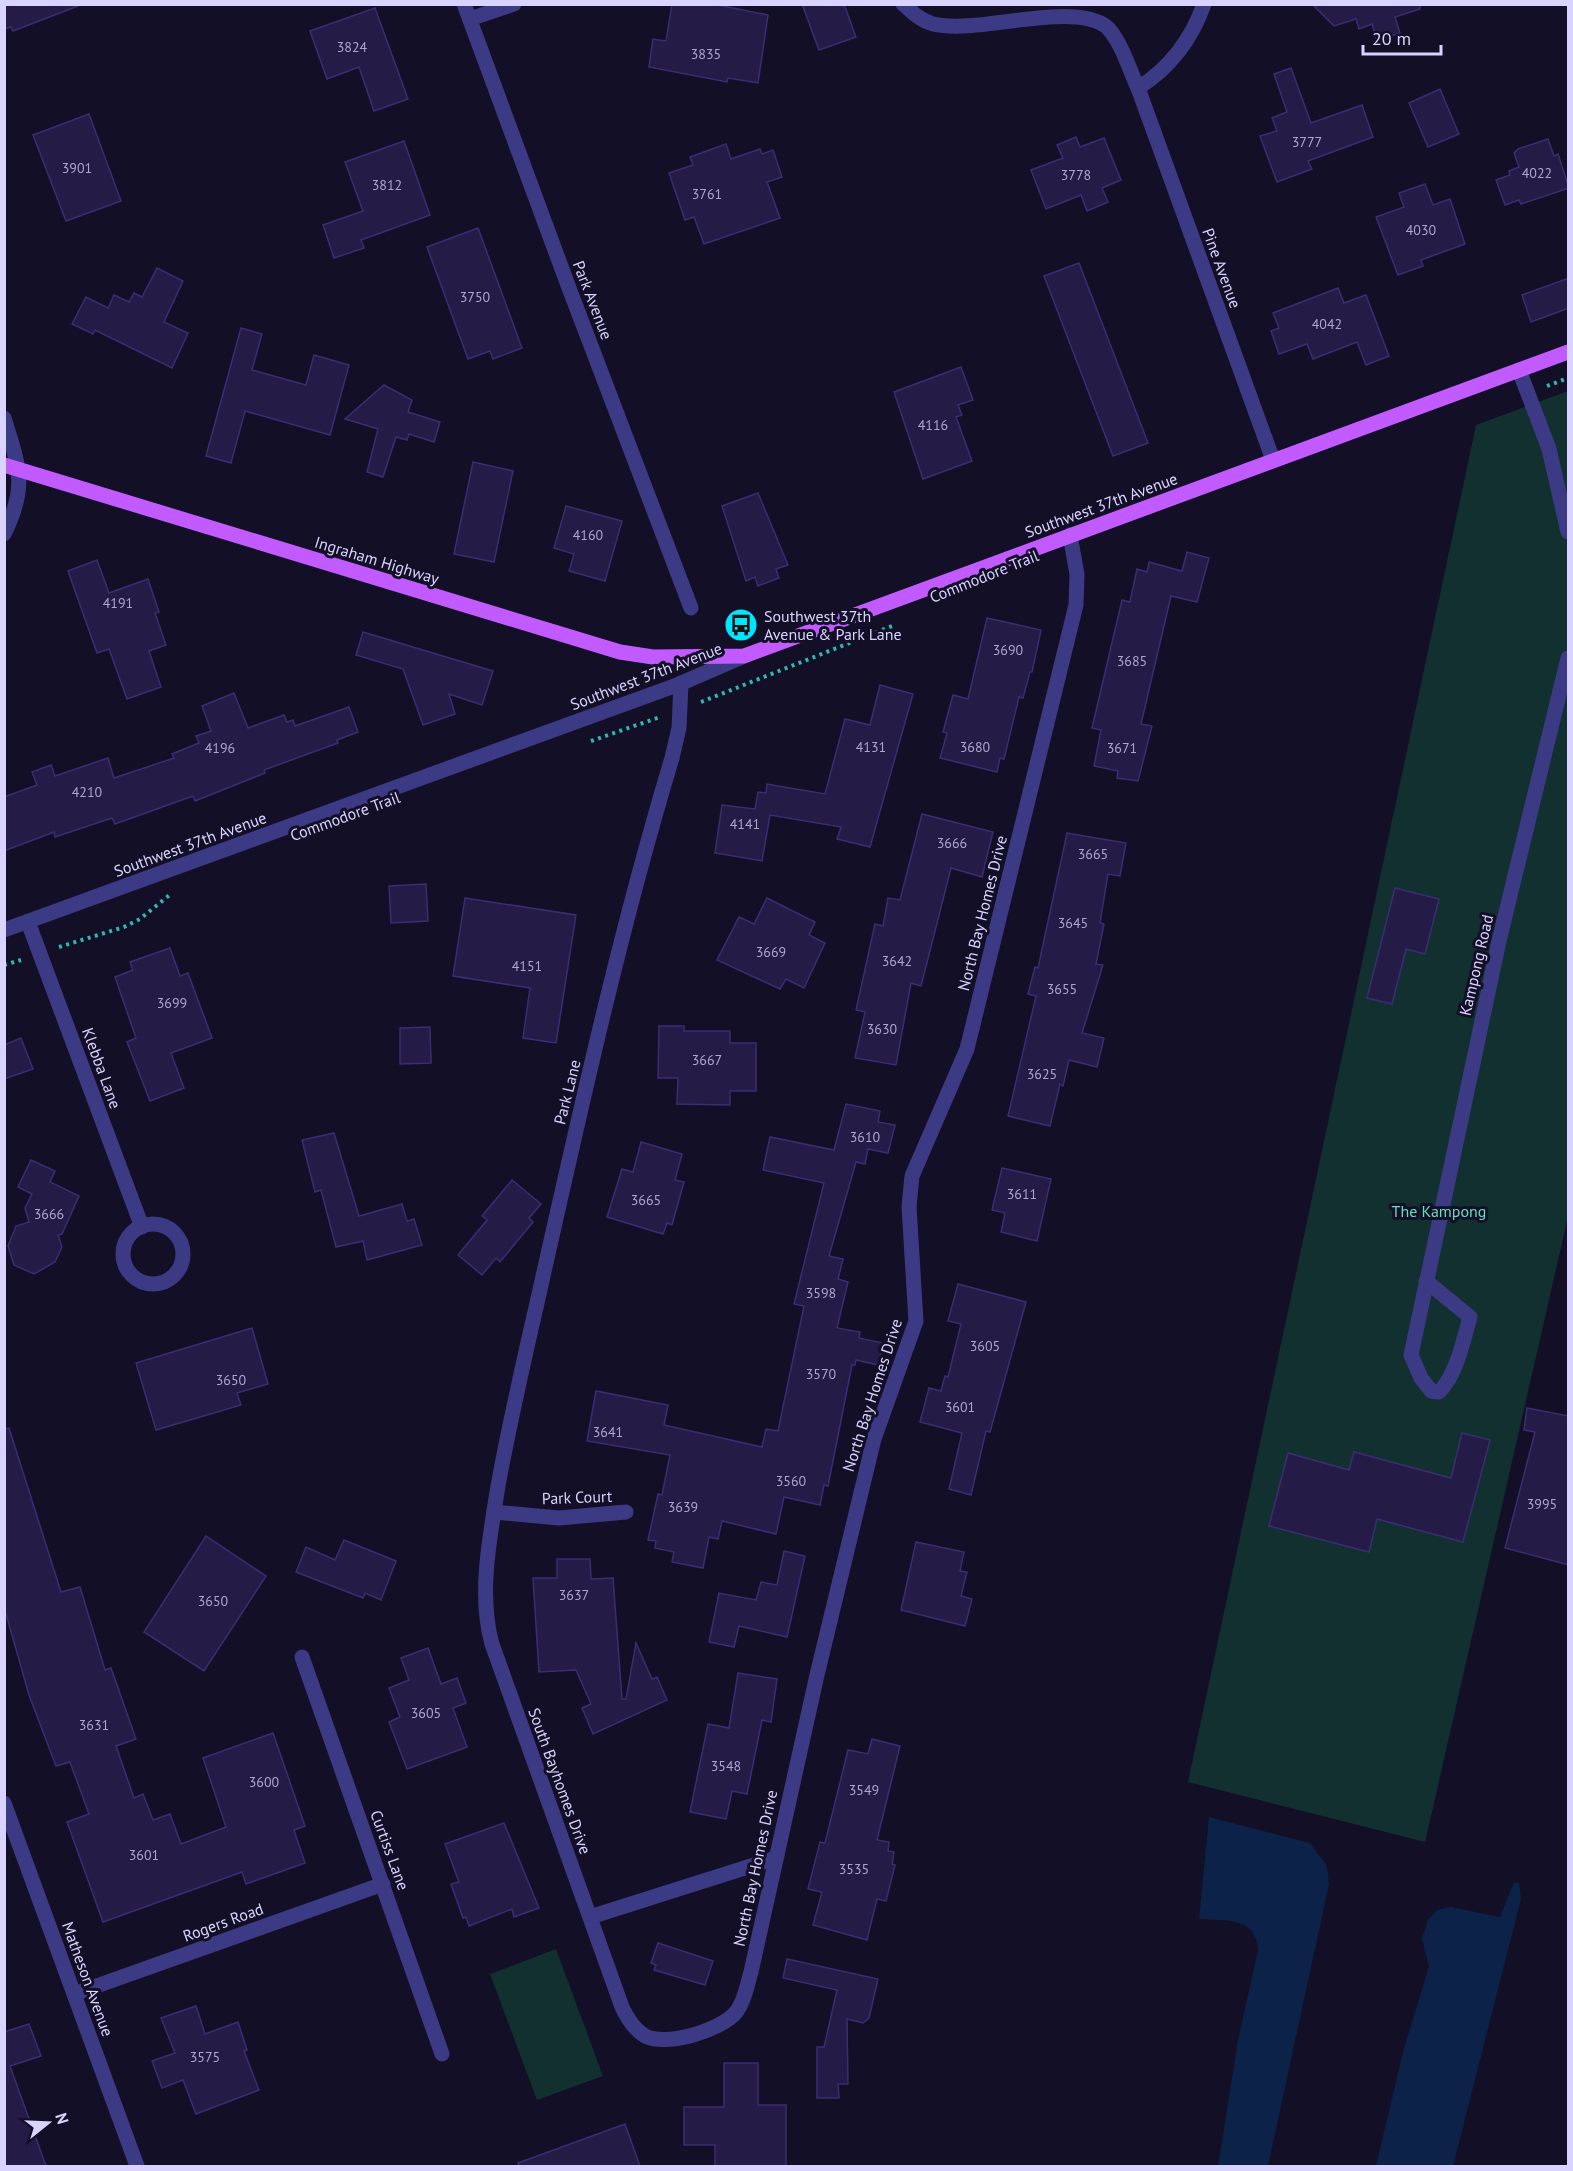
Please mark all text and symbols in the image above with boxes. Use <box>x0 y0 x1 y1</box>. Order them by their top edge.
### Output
scale bar <box>1363 18 1441 56</box>
text: 20 m <box>1372 27 1411 50</box>
house number: 3824 <box>337 38 368 56</box>
house number: 3835 <box>691 45 721 63</box>
house number: 3777 <box>1292 133 1322 151</box>
house number: 3901 <box>62 159 92 177</box>
house number: 4022 <box>1522 164 1552 182</box>
house number: 3778 <box>1061 166 1091 184</box>
house number: 3812 <box>372 176 402 194</box>
house number: 3761 <box>692 185 722 203</box>
house number: 4030 <box>1406 221 1437 239</box>
street label: Pine Avenue <box>1198 225 1246 311</box>
street label: Park Avenue <box>569 258 617 342</box>
house number: 3750 <box>460 288 491 306</box>
house number: 4042 <box>1312 315 1342 333</box>
house number: 4116 <box>918 416 948 434</box>
street label: Southwest 37th Avenue <box>1022 468 1180 542</box>
house number: 4160 <box>573 526 604 544</box>
street label: Ingraham Highway <box>312 532 442 589</box>
street label: Commodore Trail <box>927 545 1042 607</box>
house number: 4191 <box>103 594 133 612</box>
place label: Southwest 37th Avenue & Park Lane <box>764 606 902 644</box>
bus stop icon: Southwest 37th Avenue & Park Lane <box>723 607 759 643</box>
street label: Southwest 37th Avenue <box>567 638 725 714</box>
house number: 3690 <box>993 641 1024 659</box>
house number: 3685 <box>1117 652 1147 670</box>
house number: 4131 <box>856 738 886 756</box>
house number: 3680 <box>960 738 991 756</box>
house number: 4196 <box>205 739 235 757</box>
house number: 3671 <box>1107 739 1137 757</box>
house number: 4210 <box>72 783 103 801</box>
street label: Commodore Trail <box>287 787 403 845</box>
street label: Southwest 37th Avenue <box>111 807 269 881</box>
house number: 4141 <box>730 815 760 833</box>
street label: North Bay Homes Drive <box>953 833 1011 993</box>
house number: 3666 <box>937 834 967 852</box>
house number: 3665 <box>1078 845 1108 863</box>
street label: Kampong Road <box>1455 913 1497 1017</box>
house number: 3645 <box>1058 914 1088 932</box>
house number: 3669 <box>756 943 786 961</box>
house number: 3642 <box>882 952 912 970</box>
house number: 4151 <box>512 957 542 975</box>
house number: 3655 <box>1047 980 1077 998</box>
house number: 3699 <box>157 994 187 1012</box>
house number: 3630 <box>867 1020 898 1038</box>
street label: Klebba Lane <box>78 1025 126 1111</box>
house number: 3667 <box>692 1051 722 1069</box>
street label: Park Lane <box>549 1058 585 1126</box>
house number: 3625 <box>1027 1065 1057 1083</box>
house number: 3610 <box>850 1128 881 1146</box>
house number: 3611 <box>1007 1185 1037 1203</box>
house number: 3665 <box>631 1191 661 1209</box>
park label: The Kampong <box>1392 1201 1486 1221</box>
house number: 3666 <box>34 1205 64 1223</box>
house number: 3598 <box>806 1284 836 1302</box>
street label: North Bay Homes Drive <box>838 1316 906 1474</box>
house number: 3605 <box>970 1337 1000 1355</box>
house number: 3570 <box>806 1365 837 1383</box>
house number: 3650 <box>216 1371 247 1389</box>
house number: 3601 <box>945 1398 975 1416</box>
house number: 3641 <box>593 1423 623 1441</box>
house number: 3560 <box>776 1472 807 1490</box>
street label: Park Court <box>542 1486 613 1508</box>
house number: 3995 <box>1527 1495 1557 1513</box>
house number: 3639 <box>668 1498 698 1516</box>
house number: 3637 <box>559 1586 589 1604</box>
house number: 3650 <box>198 1592 229 1610</box>
house number: 3605 <box>411 1704 441 1722</box>
street label: South Bayhomes Drive <box>524 1705 596 1857</box>
house number: 3631 <box>79 1716 109 1734</box>
house number: 3548 <box>711 1757 741 1775</box>
house number: 3600 <box>249 1773 280 1791</box>
house number: 3549 <box>849 1781 879 1799</box>
street label: North Bay Homes Drive <box>729 1788 781 1948</box>
street label: Curtiss Lane <box>366 1807 414 1893</box>
house number: 3601 <box>129 1846 159 1864</box>
house number: 3535 <box>839 1860 869 1878</box>
street label: Rogers Road <box>180 1898 266 1946</box>
street label: Matheson Avenue <box>58 1919 118 2039</box>
house number: 3575 <box>190 2048 220 2066</box>
north arrow <box>18 2093 78 2153</box>
text: N <box>51 2110 73 2126</box>

